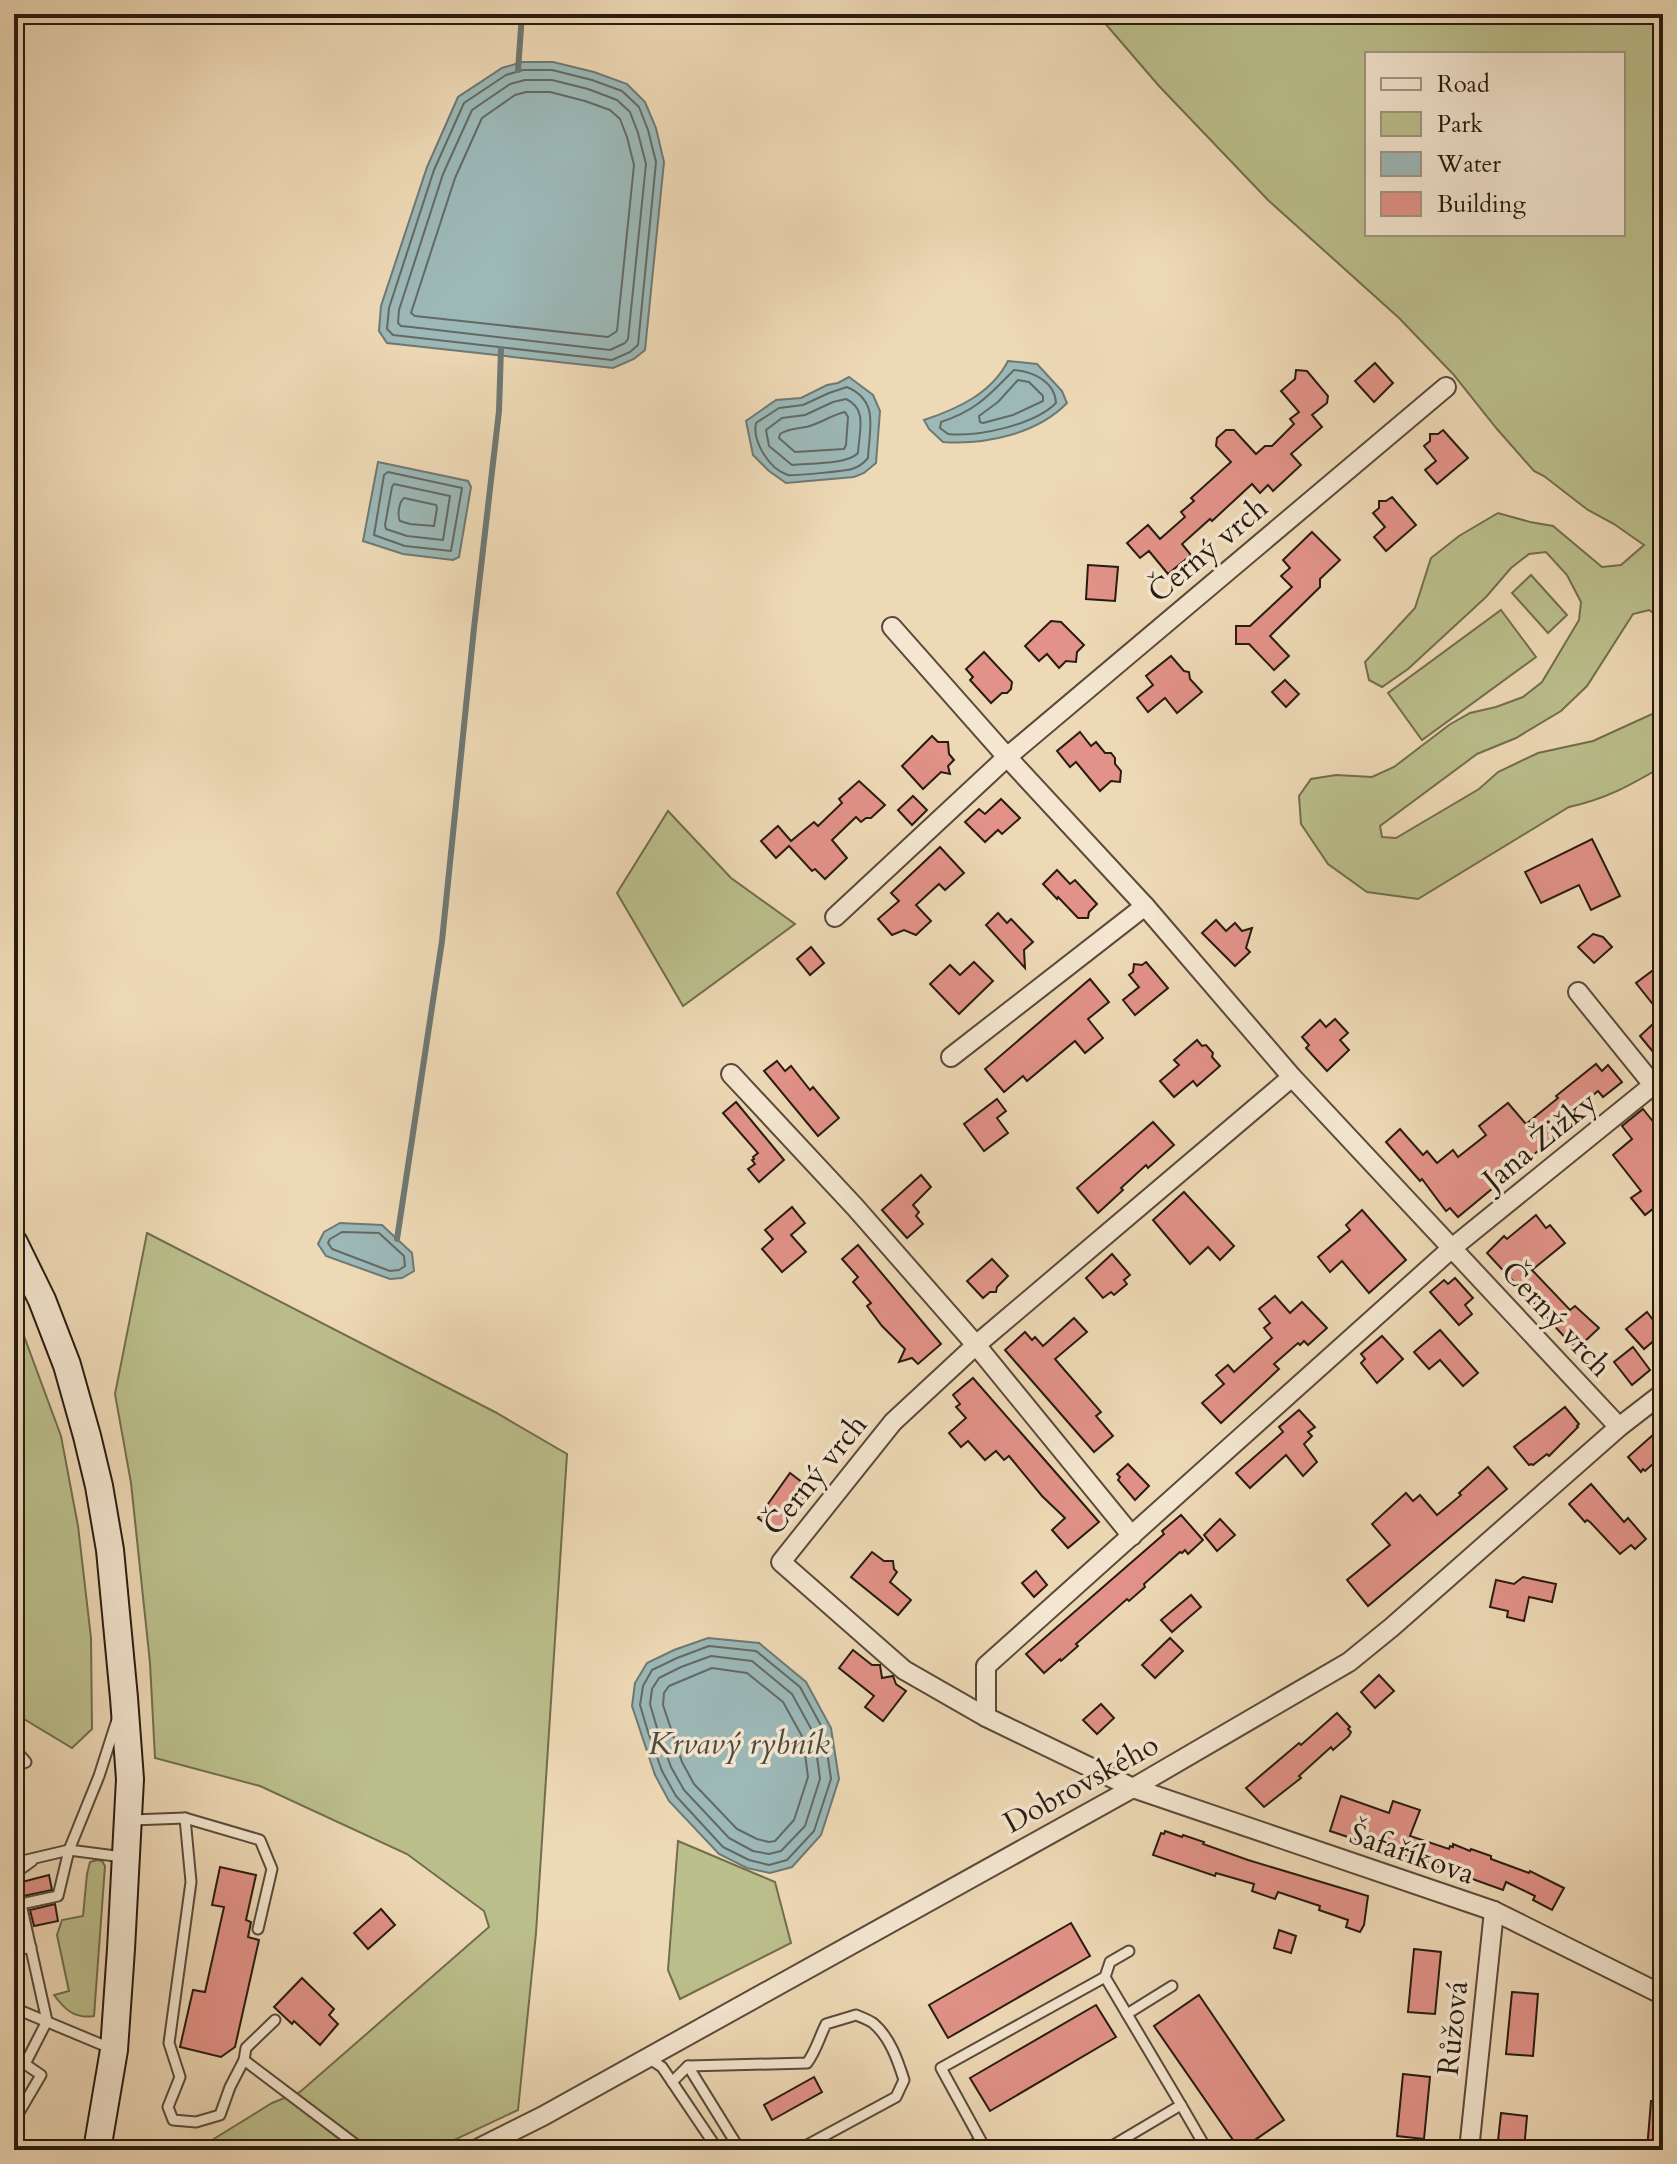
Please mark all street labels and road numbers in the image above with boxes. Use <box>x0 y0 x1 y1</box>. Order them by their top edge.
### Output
street label: Černý vrch <box>1139 487 1277 612</box>
street label: Jana Žižky <box>1471 1082 1606 1202</box>
street label: Černý vrch <box>1492 1252 1621 1386</box>
street label: Černý vrch <box>753 1405 877 1544</box>
street label: Dobrovského <box>996 1725 1166 1843</box>
street label: Šafaříkova <box>1344 1813 1480 1895</box>
street label: Růžová <box>1428 1979 1478 2077</box>

